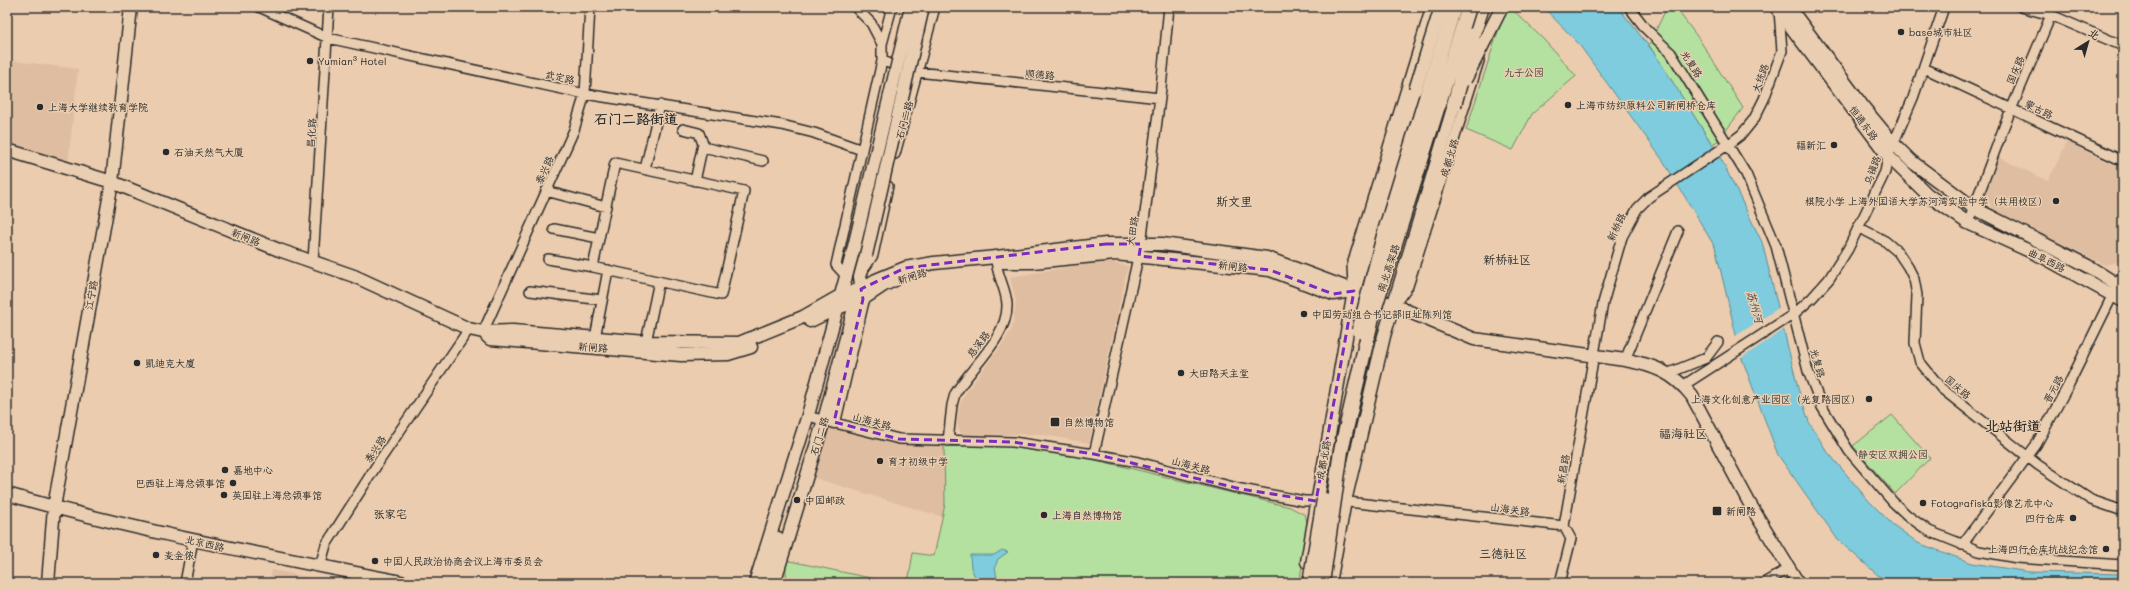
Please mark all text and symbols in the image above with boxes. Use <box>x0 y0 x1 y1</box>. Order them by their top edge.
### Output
north arrow <box>2068 22 2108 62</box>
text: 北 <box>2085 24 2103 43</box>
place label: base城市社区 <box>1909 25 1973 39</box>
marker: base城市社区 <box>1896 27 1906 37</box>
street label: 光复路 <box>1678 48 1706 80</box>
street label: 国庆路 <box>2003 53 2027 87</box>
place label: Yumian³ Hotel <box>318 54 386 68</box>
marker: Yumian³ Hotel <box>305 56 315 66</box>
street label: 大统路 <box>1748 62 1772 94</box>
street label: 顺德路 <box>1024 65 1056 83</box>
park label: 九子公园 <box>1504 65 1544 79</box>
street label: 武定路 <box>544 67 576 87</box>
street label: 蒙古路 <box>2022 96 2056 122</box>
place label: 上海市纺织原料公司新闸桥仓库 <box>1576 98 1716 112</box>
street label: 石门二路 <box>892 99 916 141</box>
place label: 上海大学继续教育学院 <box>48 100 148 114</box>
marker: 上海市纺织原料公司新闸桥仓库 <box>1563 100 1573 110</box>
marker: 上海大学继续教育学院 <box>35 102 45 112</box>
street label: 恒通东路 <box>1846 103 1882 143</box>
district label: 石门二路街道 <box>594 109 678 128</box>
street label: 昌化路 <box>303 118 319 148</box>
street label: 成都北路 <box>1436 137 1462 179</box>
place label: 福新汇 <box>1796 138 1826 152</box>
marker: 福新汇 <box>1829 140 1839 150</box>
place label: 石油天然气大厦 <box>174 145 244 159</box>
marker: 石油天然气大厦 <box>161 147 171 157</box>
street label: 泰兴路 <box>532 153 556 187</box>
street label: 乌镇路 <box>1860 154 1884 186</box>
district label: 斯文里 <box>1216 193 1252 209</box>
place label: 棋院小学 上海外国语大学苏河湾实验中学（共用校区） <box>1805 194 2048 208</box>
marker: 棋院小学 上海外国语大学苏河湾实验中学（共用校区） <box>2051 196 2061 206</box>
street label: 新桥路 <box>1603 210 1629 244</box>
street label: 大田路 <box>1123 215 1141 247</box>
street label: 新闸路 <box>229 225 263 249</box>
street label: 南北高架路 <box>1374 242 1402 294</box>
street label: 曲阜西路 <box>2026 245 2068 275</box>
district label: 新桥社区 <box>1483 251 1531 267</box>
street label: 新闸路 <box>1217 257 1249 275</box>
street label: 新闸路 <box>896 265 928 287</box>
street label: 江宁路 <box>82 279 100 311</box>
water label: 苏州河 <box>1744 289 1768 327</box>
place label: 中国劳动组合书记部旧址陈列馆 <box>1312 307 1452 321</box>
marker: 中国劳动组合书记部旧址陈列馆 <box>1299 309 1309 319</box>
street label: 慈溪路 <box>963 328 993 360</box>
street label: 新闸路 <box>578 339 608 355</box>
street label: 光复路 <box>1807 347 1829 379</box>
place label: 凱迪克大廈 <box>145 356 195 370</box>
marker: 凱迪克大廈 <box>132 358 142 368</box>
place label: 大田路天主堂 <box>1189 366 1249 380</box>
marker: 大田路天主堂 <box>1176 368 1186 378</box>
street label: 国庆路 <box>1942 372 1974 402</box>
street label: 晋元路 <box>2040 372 2066 406</box>
place label: 上海文化创意产业园区（光复路园区） <box>1691 392 1861 406</box>
marker: 上海文化创意产业园区（光复路园区） <box>1864 394 1874 404</box>
street label: 山海关路 <box>851 409 893 433</box>
street label: 石门二路 <box>806 415 832 457</box>
place label: 自然博物馆 <box>1064 415 1114 429</box>
marker: 自然博物馆 <box>1049 416 1061 428</box>
district label: 北站街道 <box>1985 416 2041 435</box>
district label: 福海社区 <box>1659 425 1707 441</box>
street label: 泰兴路 <box>361 433 389 465</box>
street label: 成都北路 <box>1313 439 1333 481</box>
park label: 静安区双拥公园 <box>1858 447 1928 461</box>
street label: 山海关路 <box>1170 453 1212 477</box>
street label: 新昌路 <box>1554 453 1572 485</box>
place label: 育才初级中学 <box>888 454 948 468</box>
marker: 育才初级中学 <box>875 456 885 466</box>
place label: 嘉地中心 <box>233 463 273 477</box>
marker: 嘉地中心 <box>220 465 230 475</box>
place label: 巴西驻上海总领事馆 <box>135 476 225 490</box>
marker: 巴西驻上海总领事馆 <box>228 478 238 488</box>
place label: 英国驻上海总领事馆 <box>232 488 322 502</box>
marker: 英国驻上海总领事馆 <box>219 490 229 500</box>
place label: 中国邮政 <box>805 493 845 507</box>
marker: 中国邮政 <box>792 495 802 505</box>
place label: Fotografiska影像艺术中心 <box>1931 496 2053 510</box>
marker: Fotografiska影像艺术中心 <box>1918 498 1928 508</box>
street label: 山海关路 <box>1489 500 1531 518</box>
place label: 新闸路 <box>1726 504 1756 518</box>
marker: 新闸路 <box>1711 505 1723 517</box>
district label: 张家宅 <box>374 506 407 521</box>
place label: 上海自然博物馆 <box>1052 508 1122 522</box>
marker: 上海自然博物馆 <box>1039 510 1049 520</box>
place label: 四行仓库 <box>2025 511 2065 525</box>
marker: 四行仓库 <box>2068 513 2078 523</box>
street label: 北京西路 <box>184 532 226 554</box>
place label: 上海四行仓库抗战纪念馆 <box>1988 542 2098 556</box>
marker: 上海四行仓库抗战纪念馆 <box>2101 544 2111 554</box>
district label: 三德社区 <box>1479 545 1527 561</box>
place label: 麦金侬 <box>164 548 195 562</box>
marker: 麦金侬 <box>151 550 161 560</box>
place label: 中国人民政治协商会议上海市委员会 <box>383 554 543 568</box>
marker: 中国人民政治协商会议上海市委员会 <box>370 556 380 566</box>

